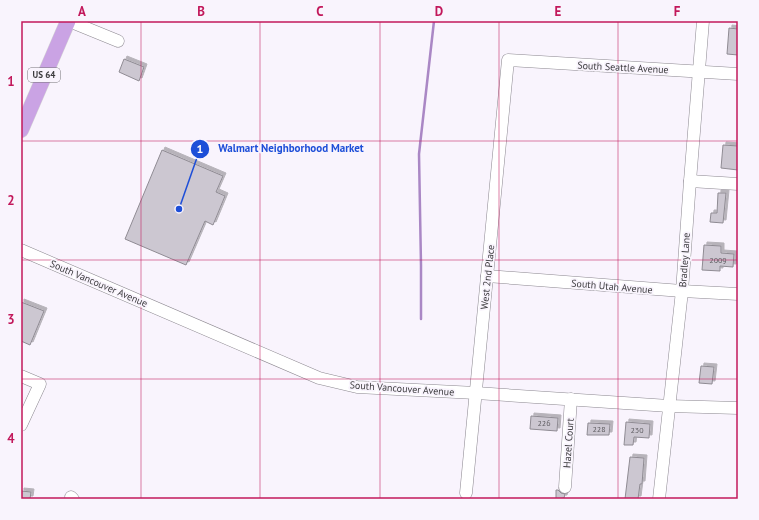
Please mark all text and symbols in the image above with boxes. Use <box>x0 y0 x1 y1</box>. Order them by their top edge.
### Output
text: A <box>78 3 86 20</box>
text: B <box>197 3 205 20</box>
text: C <box>316 3 324 20</box>
text: D <box>435 3 443 20</box>
text: E <box>555 3 562 20</box>
text: F <box>674 3 681 20</box>
street label: South Seattle Avenue <box>577 59 669 76</box>
road number: US 64 <box>28 68 60 82</box>
text: 1 <box>7 73 15 90</box>
callout: Walmart Neighborhood Market <box>190 137 371 160</box>
text: 1 <box>197 141 203 156</box>
text: Walmart Neighborhood Market <box>218 141 364 155</box>
text: 2 <box>7 192 15 209</box>
street label: Bradley Lane <box>676 232 693 288</box>
street label: West 2nd Place <box>478 244 497 310</box>
house number: 2009 <box>709 255 727 265</box>
street label: South Vancouver Avenue <box>48 257 150 310</box>
street label: South Utah Avenue <box>571 276 653 297</box>
text: 3 <box>7 311 15 328</box>
street label: South Vancouver Avenue <box>349 378 455 399</box>
street label: Hazel Court <box>560 417 577 468</box>
house number: 226 <box>537 418 551 428</box>
house number: 228 <box>592 424 606 434</box>
house number: 230 <box>630 425 644 435</box>
text: 4 <box>7 430 15 447</box>

